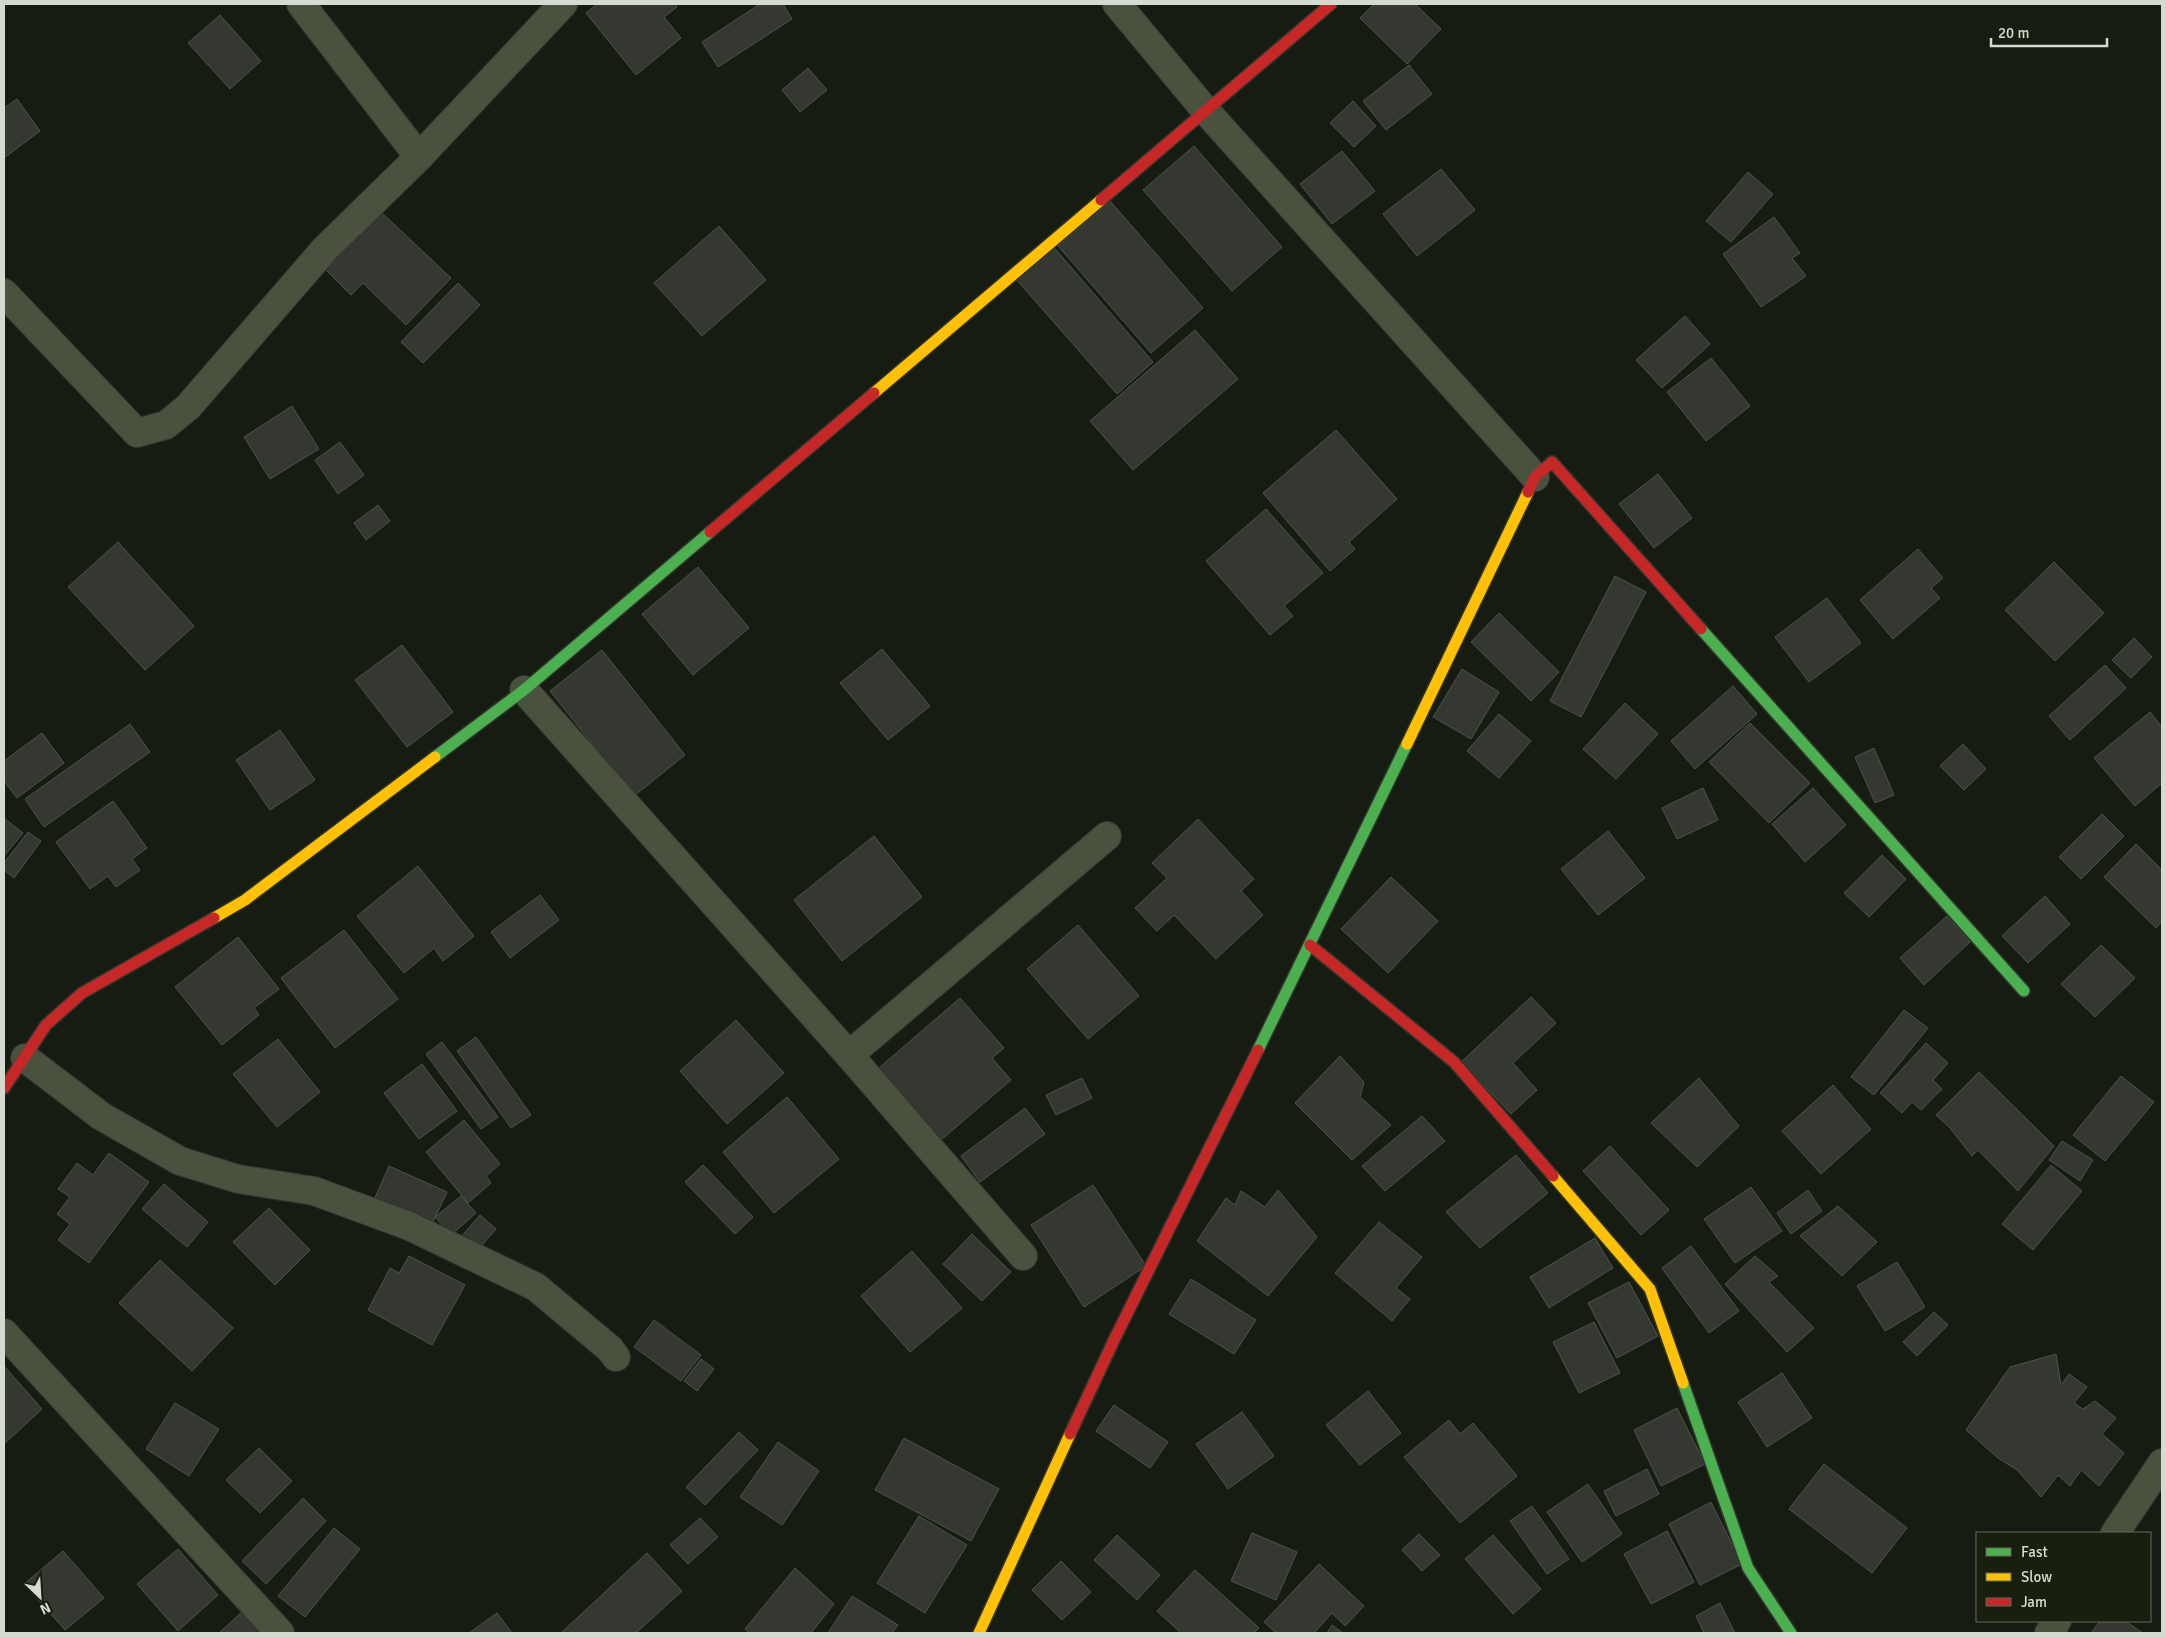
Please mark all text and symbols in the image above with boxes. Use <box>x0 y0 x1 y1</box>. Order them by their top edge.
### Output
scale bar <box>1991 15 2107 47</box>
text: 20 m <box>1998 24 2029 42</box>
legend <box>1976 1532 2151 1622</box>
text: Fast <box>2021 1543 2048 1561</box>
text: Slow <box>2021 1568 2052 1586</box>
north arrow <box>15 1572 65 1622</box>
text: Jam <box>2021 1593 2047 1611</box>
text: N <box>37 1599 53 1618</box>

